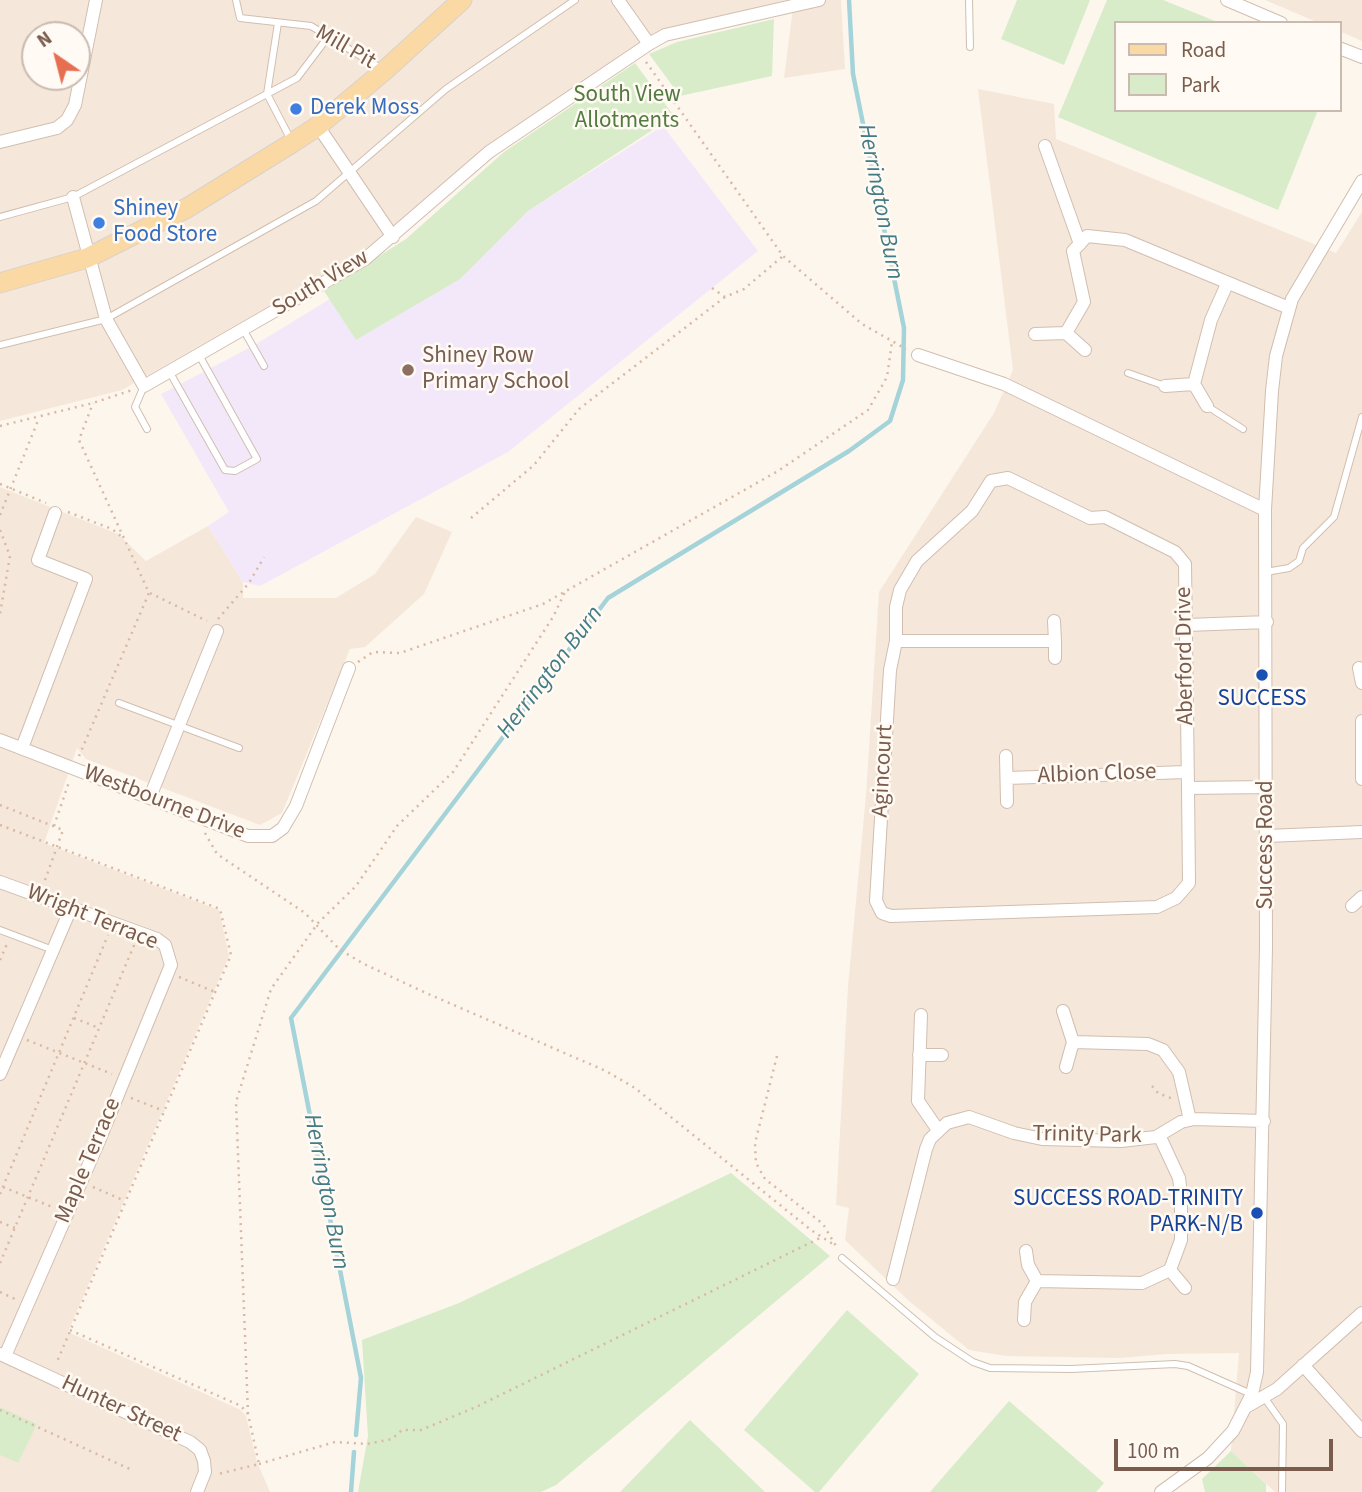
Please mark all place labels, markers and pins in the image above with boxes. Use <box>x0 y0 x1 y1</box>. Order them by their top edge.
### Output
place label: Derek Moss <box>310 95 419 123</box>
marker: Derek Moss <box>288 101 304 117</box>
place label: Shiney Food Store <box>113 196 217 250</box>
marker: Shiney Food Store <box>91 215 107 231</box>
place label: Shiney Row Primary School <box>422 343 569 397</box>
marker: Shiney Row Primary School <box>400 362 416 378</box>
marker: SUCCESS <box>1254 667 1270 683</box>
place label: SUCCESS <box>1217 686 1307 714</box>
place label: SUCCESS ROAD-TRINITY PARK-N/B <box>1013 1186 1243 1240</box>
marker: SUCCESS ROAD-TRINITY PARK-N/B <box>1249 1205 1265 1221</box>

